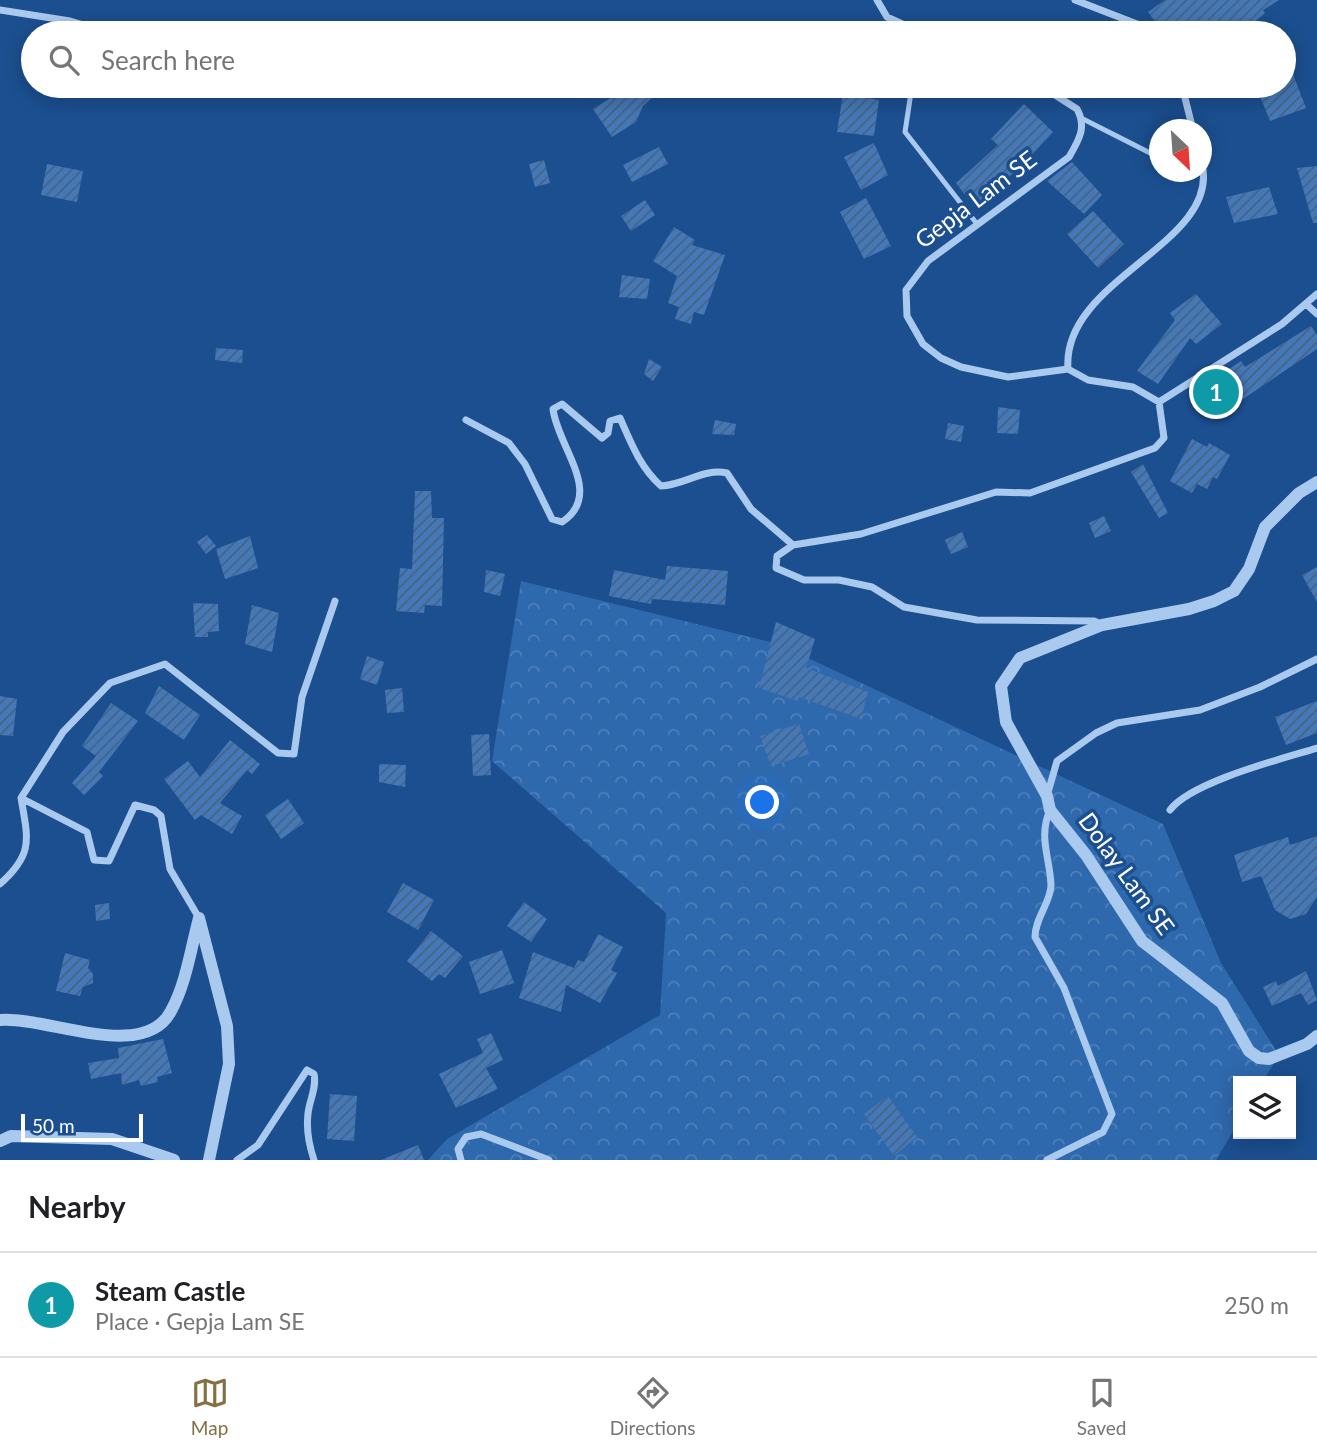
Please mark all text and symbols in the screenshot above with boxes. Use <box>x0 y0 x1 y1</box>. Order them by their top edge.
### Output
search box <box>21 21 1296 98</box>
icon: search <box>45 41 83 79</box>
text: Search here <box>101 44 235 76</box>
north arrow <box>1149 119 1212 182</box>
street label: Gepja Lam SE <box>909 144 1041 254</box>
pin: 1 <box>1193 366 1239 418</box>
your location <box>745 785 779 819</box>
street label: Dolay Lam SE <box>1073 806 1181 940</box>
map controls <box>1233 1076 1296 1139</box>
button: layers <box>1233 1076 1296 1139</box>
scale bar <box>21 1111 144 1143</box>
text: 50 m <box>32 1114 75 1137</box>
text: Nearby <box>28 1188 126 1224</box>
text: Steam Castle <box>95 1275 245 1307</box>
text: 1 <box>44 1291 58 1319</box>
text: 250 m <box>1224 1291 1289 1319</box>
text: Place · Gepja Lam SE <box>95 1307 305 1335</box>
tab: Map <box>191 1374 229 1439</box>
tab: Directions <box>610 1374 696 1439</box>
tab: Saved <box>1077 1374 1126 1439</box>

